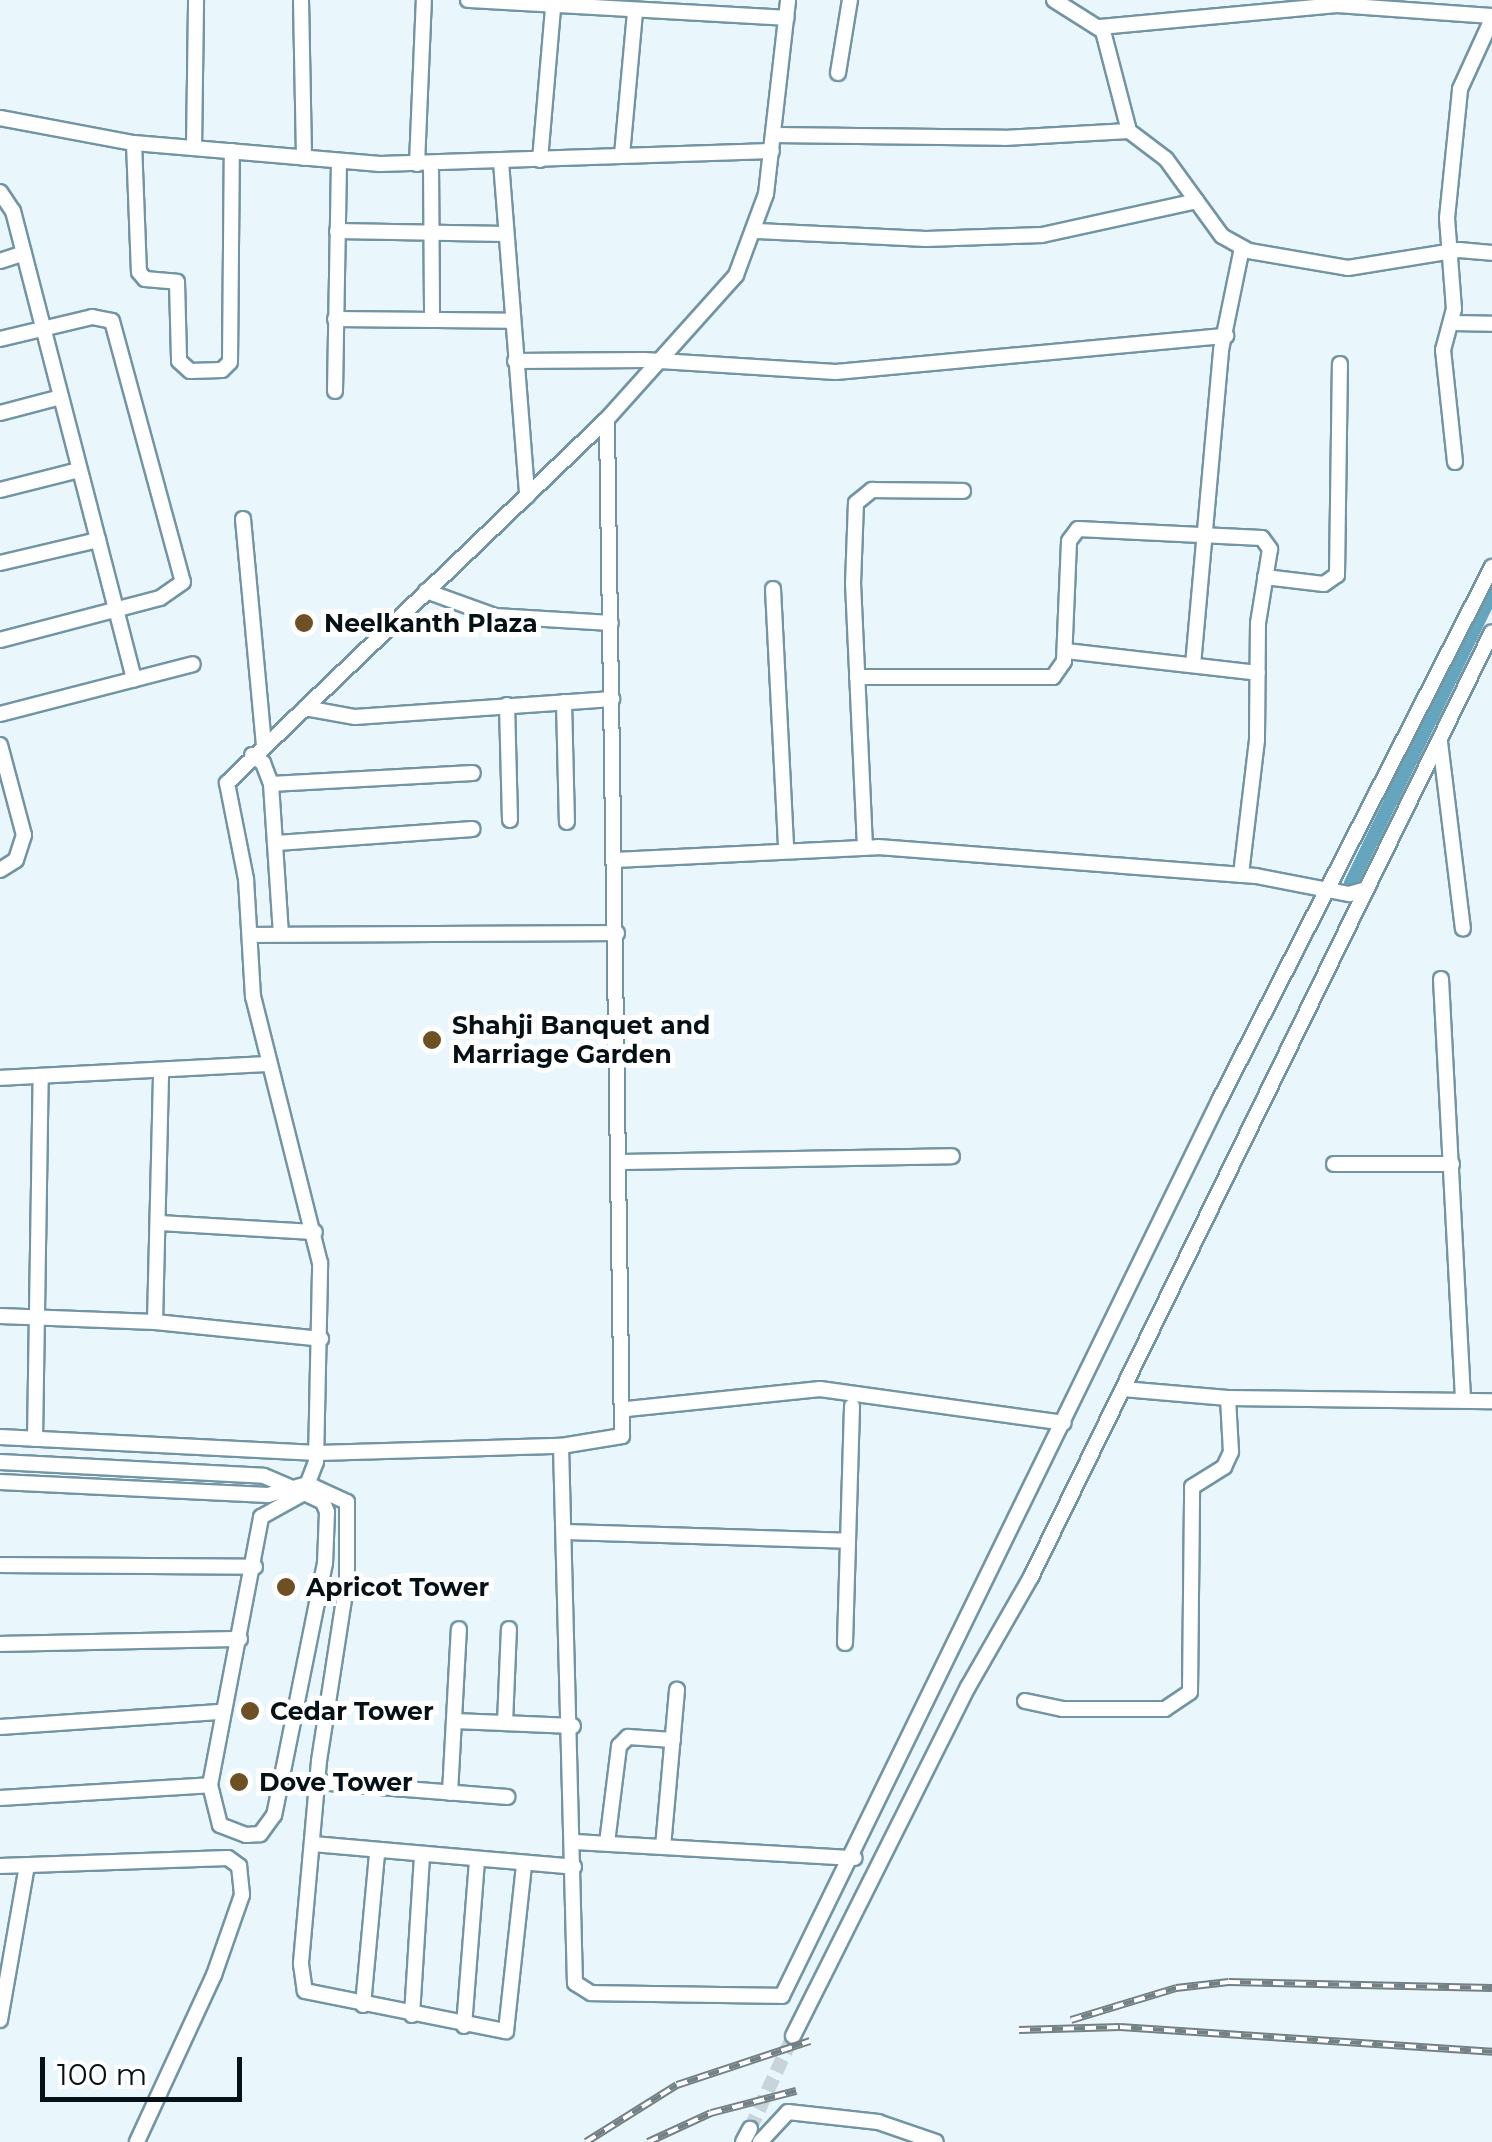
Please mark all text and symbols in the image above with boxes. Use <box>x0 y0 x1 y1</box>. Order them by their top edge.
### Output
place label: Neelkanth Plaza <box>324 608 538 638</box>
marker: Neelkanth Plaza <box>293 612 315 634</box>
place label: Shahji Banquet and Marriage Garden <box>452 1011 710 1070</box>
marker: Shahji Banquet and Marriage Garden <box>421 1029 443 1051</box>
place label: Apricot Tower <box>306 1572 489 1602</box>
marker: Apricot Tower <box>275 1576 297 1598</box>
place label: Cedar Tower <box>270 1696 434 1726</box>
marker: Cedar Tower <box>239 1700 261 1722</box>
place label: Dove Tower <box>259 1767 413 1797</box>
marker: Dove Tower <box>228 1771 250 1793</box>
scale bar <box>45 2037 248 2099</box>
text: 100 m <box>57 2056 147 2093</box>

